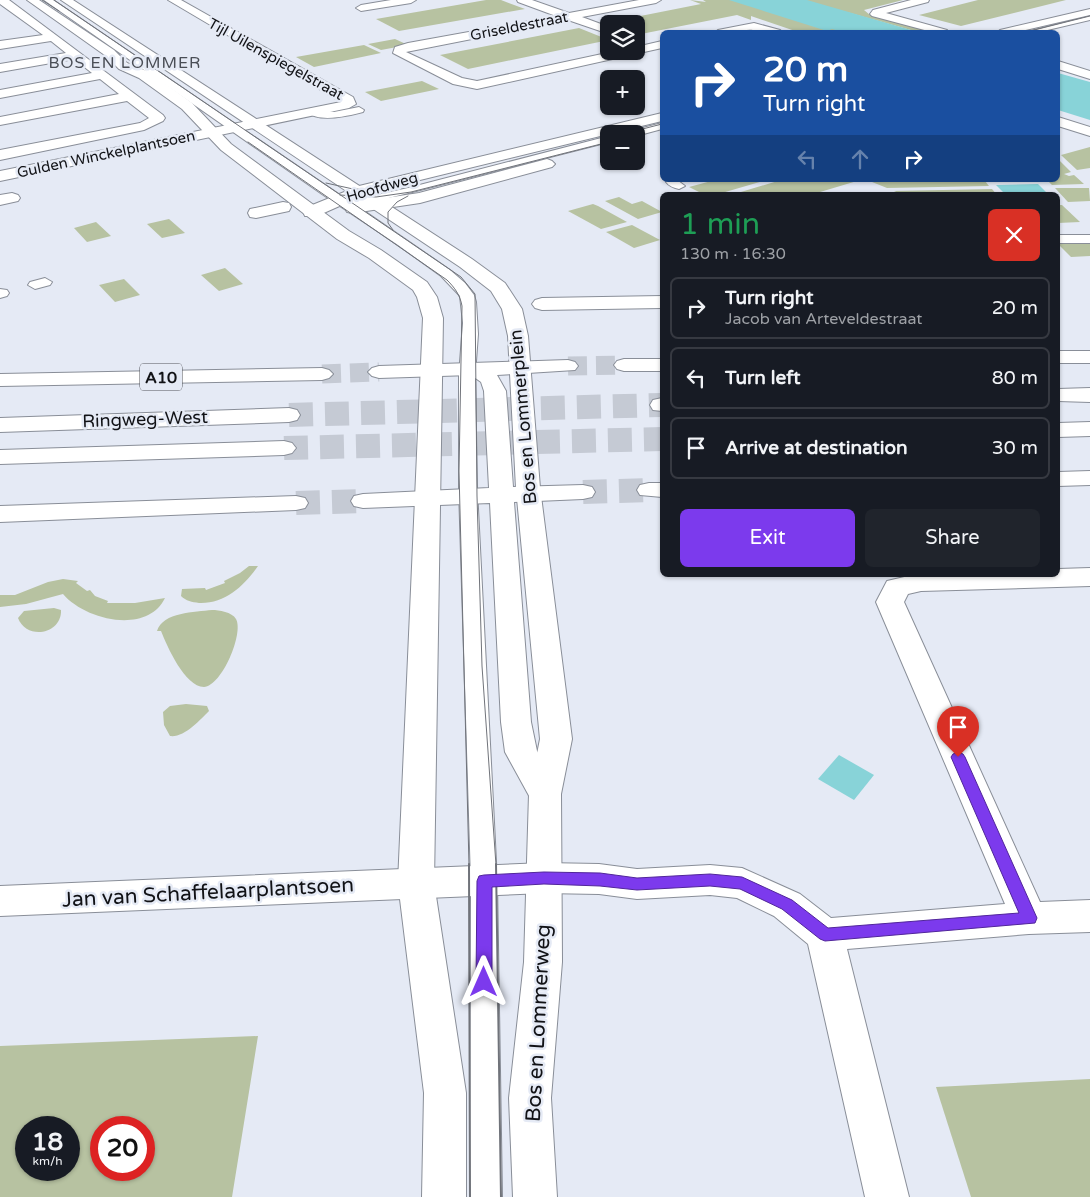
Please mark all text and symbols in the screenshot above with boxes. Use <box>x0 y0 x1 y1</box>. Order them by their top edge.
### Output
street label: Griseldestraat <box>469 8 570 44</box>
street label: Tijl Uilenspiegelstraat <box>205 14 347 104</box>
map controls <box>600 15 645 170</box>
button: layers <box>600 15 645 60</box>
text: 20 m <box>763 49 848 91</box>
icon: right <box>680 50 745 115</box>
district label: BOS EN LOMMER <box>48 53 202 73</box>
button: + <box>600 70 645 115</box>
text: Turn right <box>763 91 865 117</box>
button: − <box>600 125 645 170</box>
street label: Gulden Winckelplantsoen <box>15 126 197 182</box>
icon: left <box>793 145 821 173</box>
icon: ahead <box>846 145 874 173</box>
icon: right <box>899 145 927 173</box>
street label: Hoofdweg <box>344 168 420 206</box>
text: 1 min <box>680 206 760 243</box>
button: close <box>988 209 1040 261</box>
text: 130 m · 16:30 <box>680 244 786 264</box>
text: Turn right <box>725 287 813 309</box>
icon: right <box>682 294 710 322</box>
text: 20 m <box>992 297 1038 319</box>
text: Jacob van Arteveldestraat <box>725 309 922 329</box>
street label: Bos en Lommerplein <box>504 329 542 505</box>
road number: A10 <box>140 364 182 391</box>
icon: left <box>682 364 710 392</box>
text: Turn left <box>725 367 801 389</box>
text: 80 m <box>992 367 1038 389</box>
street label: Ringweg-West <box>82 406 208 432</box>
icon: arrive <box>682 434 710 462</box>
text: Arrive at destination <box>725 437 908 459</box>
text: 30 m <box>992 437 1038 459</box>
button: Exit <box>680 509 855 567</box>
button: Share <box>865 509 1040 567</box>
pin <box>937 706 979 757</box>
icon: arrive <box>944 713 972 741</box>
street label: Jan van Schaffelaarplantsoen <box>62 872 355 913</box>
street label: Bos en Lommerweg <box>521 924 556 1122</box>
position arrow <box>457 955 509 1007</box>
speed limit sign: 20 <box>90 1116 155 1181</box>
text: 18 <box>32 1127 63 1157</box>
text: km/h <box>32 1154 63 1168</box>

